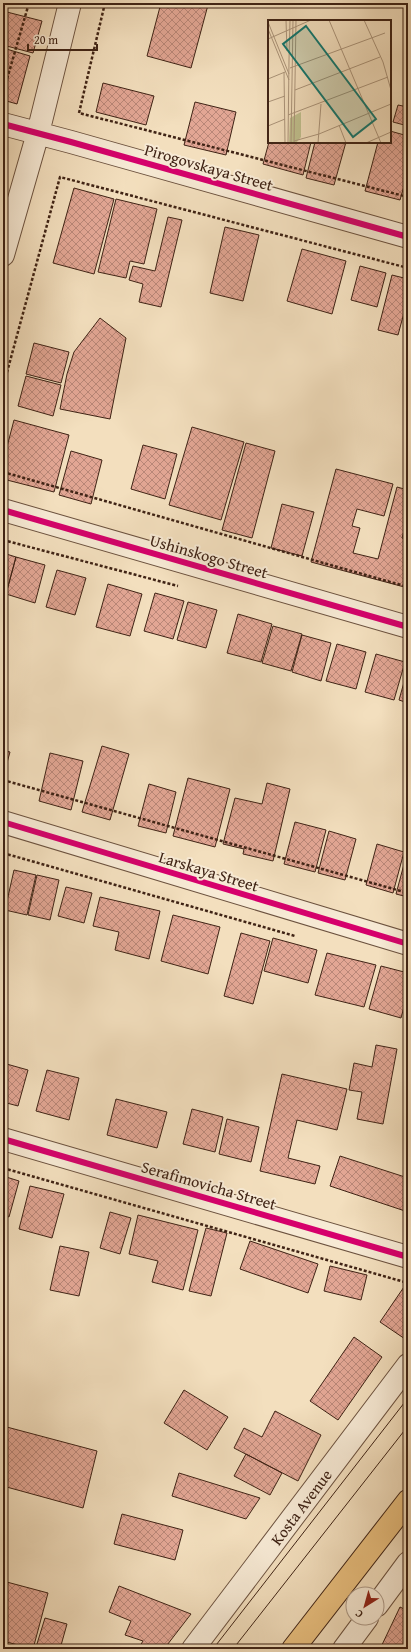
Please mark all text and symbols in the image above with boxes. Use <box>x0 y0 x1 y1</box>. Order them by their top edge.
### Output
inset map <box>268 20 391 143</box>
scale bar <box>28 26 97 52</box>
text: 20 m <box>34 31 58 48</box>
street label: Pirogovskaya Street <box>142 137 276 197</box>
street label: Ushinskogo Street <box>147 528 271 584</box>
street label: Larskaya Street <box>156 844 262 898</box>
street label: Serafimovicha Street <box>139 1154 280 1216</box>
street label: Kosta Avenue <box>264 1464 338 1550</box>
north arrow <box>345 1586 385 1626</box>
text: С <box>352 1606 366 1622</box>

